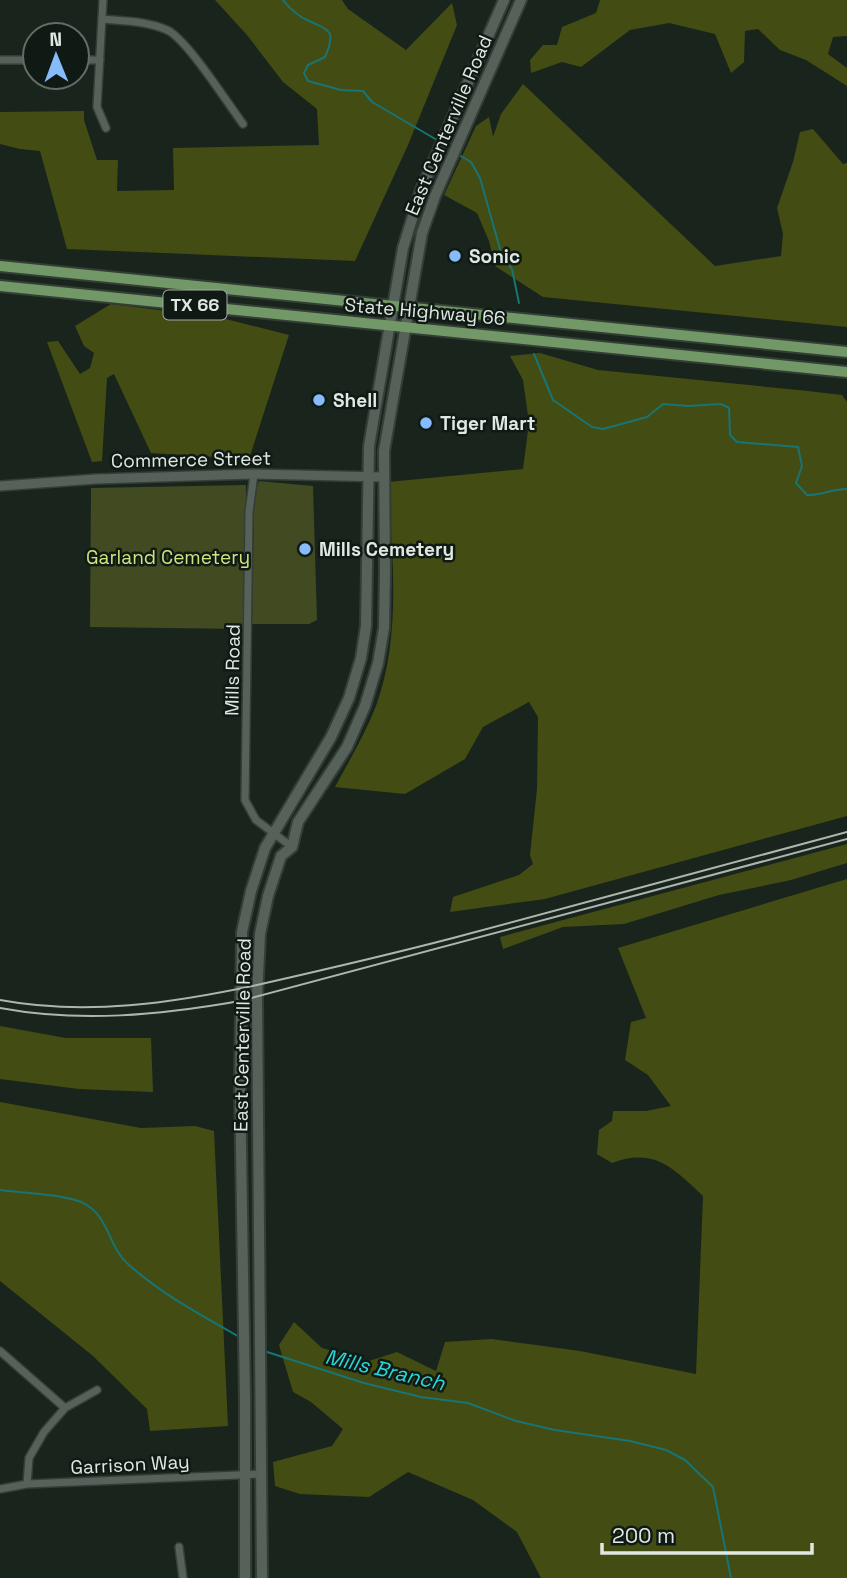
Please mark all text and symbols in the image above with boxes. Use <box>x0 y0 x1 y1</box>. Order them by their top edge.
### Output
north arrow <box>21 21 91 91</box>
text: N <box>49 27 62 52</box>
street label: East Centerville Road <box>399 31 498 219</box>
place label: Sonic <box>469 244 520 269</box>
marker: Sonic <box>447 248 463 264</box>
road number: TX 66 <box>164 290 227 320</box>
street label: State Highway 66 <box>343 292 507 331</box>
place label: Shell <box>333 388 377 413</box>
marker: Shell <box>311 392 327 408</box>
place label: Tiger Mart <box>440 411 535 436</box>
marker: Tiger Mart <box>418 415 434 431</box>
street label: Commerce Street <box>111 446 271 473</box>
place label: Mills Cemetery <box>319 537 454 562</box>
marker: Mills Cemetery <box>297 541 313 557</box>
park label: Garland Cemetery <box>86 545 250 570</box>
street label: Mills Road <box>219 624 246 716</box>
street label: East Centerville Road <box>228 938 257 1132</box>
water label: Mills Branch <box>323 1343 449 1397</box>
street label: Garrison Way <box>70 1449 190 1480</box>
scale bar <box>602 1512 812 1556</box>
text: 200 m <box>612 1522 675 1549</box>

